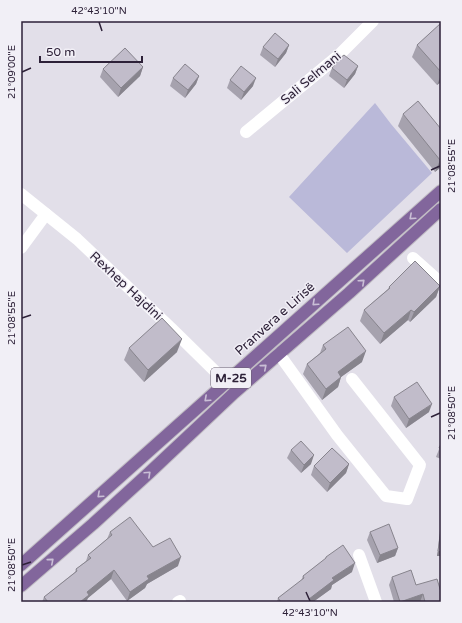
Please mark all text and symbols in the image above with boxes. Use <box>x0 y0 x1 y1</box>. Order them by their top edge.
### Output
text: 42°43'10"N <box>71 5 127 17</box>
scale bar <box>40 38 142 64</box>
text: 21°09'00"E <box>6 45 18 99</box>
text: 50 m <box>46 45 75 59</box>
street label: Sali Selmani <box>277 48 345 108</box>
text: 21°08'55"E <box>446 139 458 193</box>
one-way arrow <box>409 212 417 220</box>
street label: Rexhep Hajdini <box>86 248 166 324</box>
street label: Pranvera e Lirisë <box>232 279 318 359</box>
one-way arrow <box>357 279 364 286</box>
text: 21°08'55"E <box>6 291 18 345</box>
one-way arrow <box>312 299 319 306</box>
one-way arrow <box>259 365 266 372</box>
road number: M-25 <box>211 368 251 388</box>
text: 21°08'50"E <box>446 386 458 440</box>
one-way arrow <box>204 394 212 402</box>
one-way arrow <box>143 472 150 479</box>
one-way arrow <box>97 490 104 497</box>
text: 21°08'50"E <box>6 538 18 592</box>
one-way arrow <box>46 558 53 565</box>
text: 42°43'10"N <box>282 607 338 619</box>

